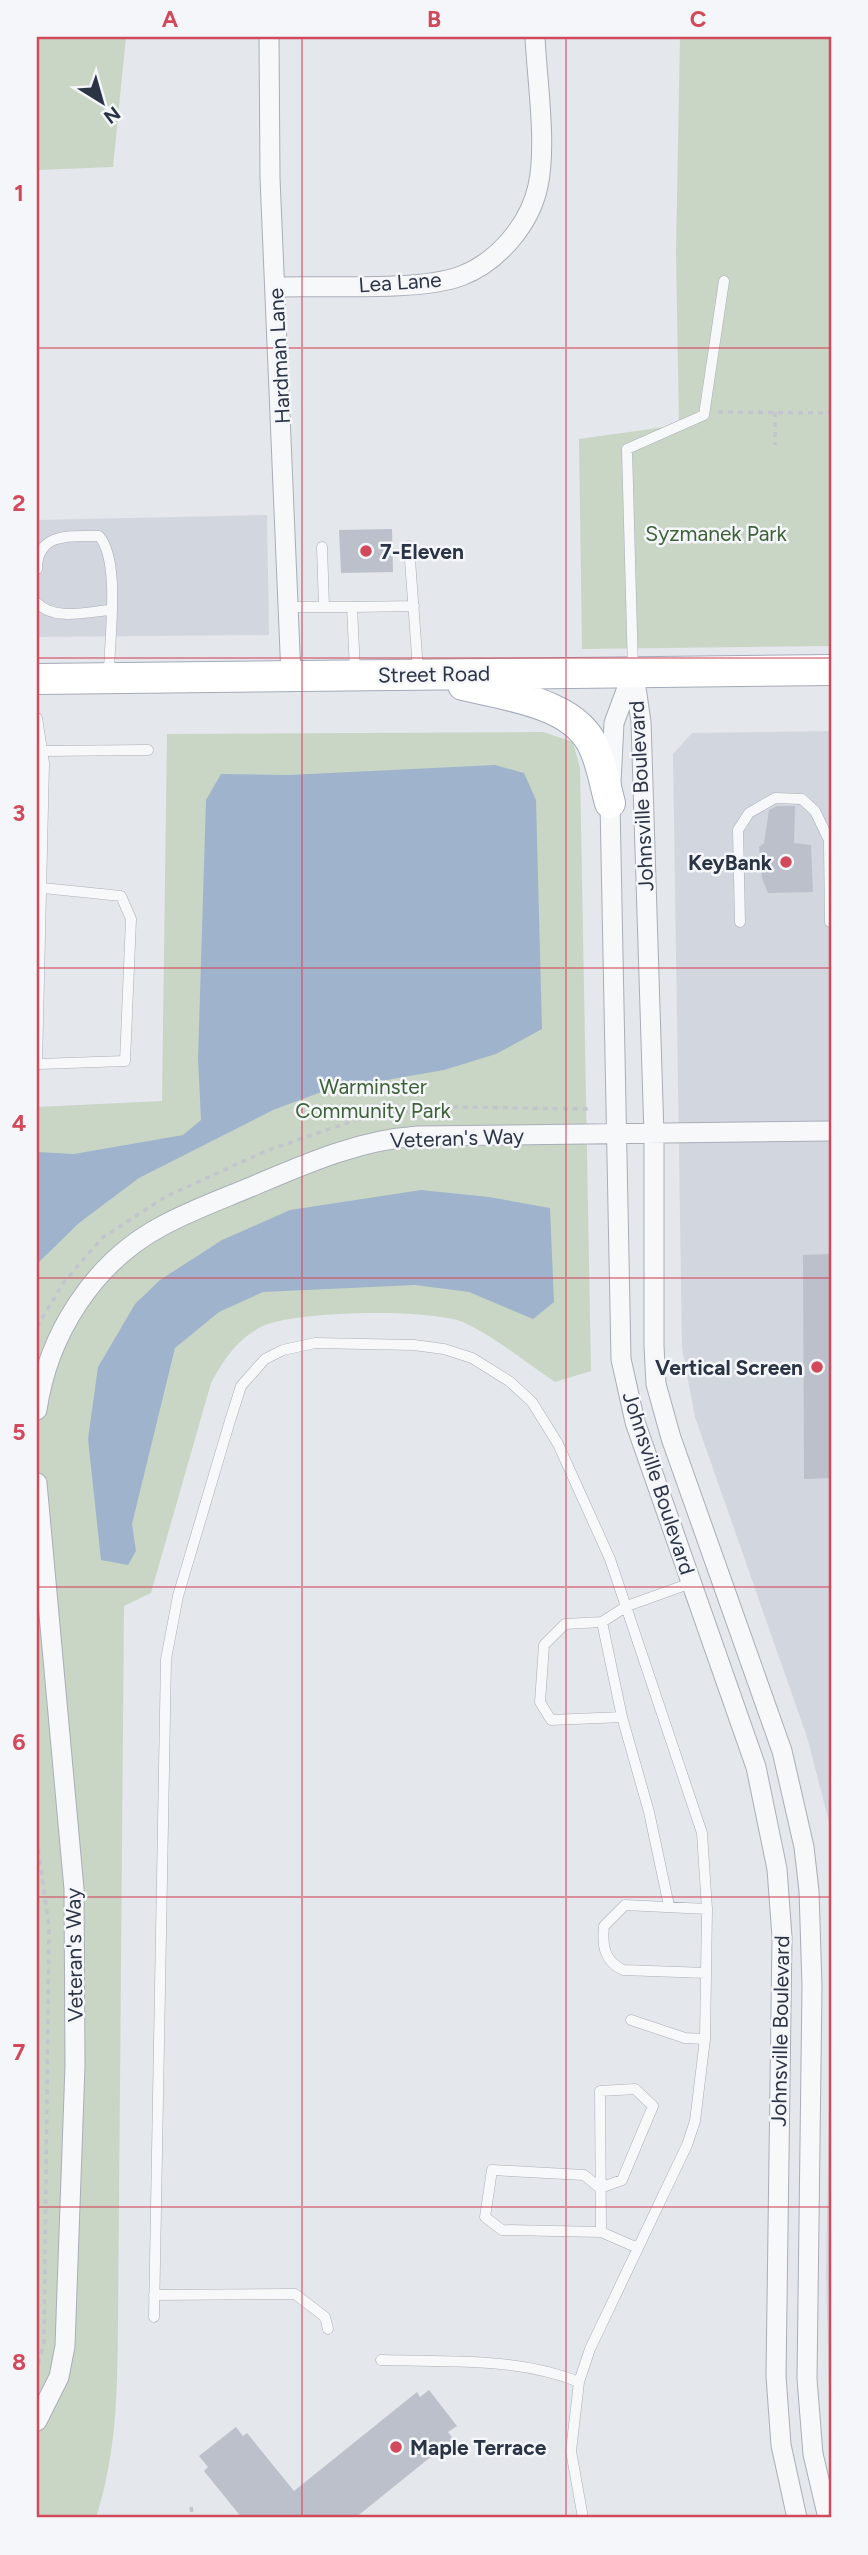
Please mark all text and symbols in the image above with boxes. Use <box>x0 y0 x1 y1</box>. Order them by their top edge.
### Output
text: A <box>162 5 179 33</box>
text: B <box>427 5 441 33</box>
text: C <box>690 5 707 33</box>
north arrow <box>66 66 136 136</box>
text: N <box>99 102 125 129</box>
text: 1 <box>14 179 24 207</box>
street label: Lea Lane <box>358 267 442 297</box>
street label: Hardman Lane <box>263 287 295 425</box>
text: 2 <box>12 489 26 517</box>
park label: Syzmanek Park <box>645 521 787 546</box>
place label: 7-Eleven <box>380 539 464 564</box>
marker: 7-Eleven <box>358 543 374 559</box>
street label: Street Road <box>378 661 490 687</box>
street label: Johnsville Boulevard <box>624 700 658 892</box>
text: 3 <box>13 799 25 827</box>
place label: KeyBank <box>688 850 773 875</box>
marker: KeyBank <box>778 854 794 870</box>
park label: Warminster Community Park <box>295 1074 452 1123</box>
text: 4 <box>12 1109 26 1137</box>
street label: Veteran's Way <box>390 1123 524 1153</box>
place label: Vertical Screen <box>655 1355 803 1380</box>
marker: Vertical Screen <box>809 1359 825 1375</box>
street label: Johnsville Boulevard <box>618 1388 700 1578</box>
text: 5 <box>12 1418 26 1446</box>
text: 6 <box>12 1728 26 1756</box>
street label: Veteran's Way <box>60 1888 88 2022</box>
street label: Johnsville Boulevard <box>766 1935 794 2127</box>
text: 7 <box>13 2038 26 2066</box>
text: 8 <box>12 2348 26 2376</box>
place label: Maple Terrace <box>410 2435 547 2460</box>
marker: Maple Terrace <box>388 2439 404 2455</box>

